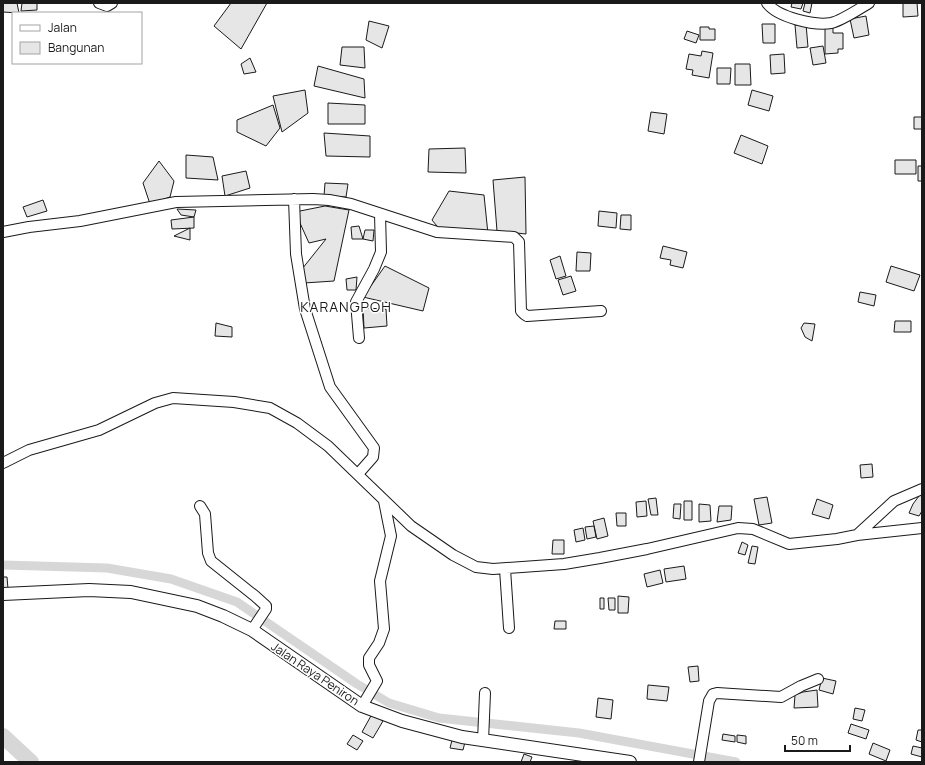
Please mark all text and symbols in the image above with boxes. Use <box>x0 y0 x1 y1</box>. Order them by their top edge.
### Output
legend <box>12 12 142 64</box>
text: Jalan <box>48 19 77 36</box>
text: Bangunan <box>48 39 104 56</box>
district label: KARANGPOH <box>300 297 392 316</box>
street label: Jalan Raya Peniron <box>268 638 363 709</box>
scale bar <box>785 727 850 753</box>
text: 50 m <box>791 732 818 749</box>

